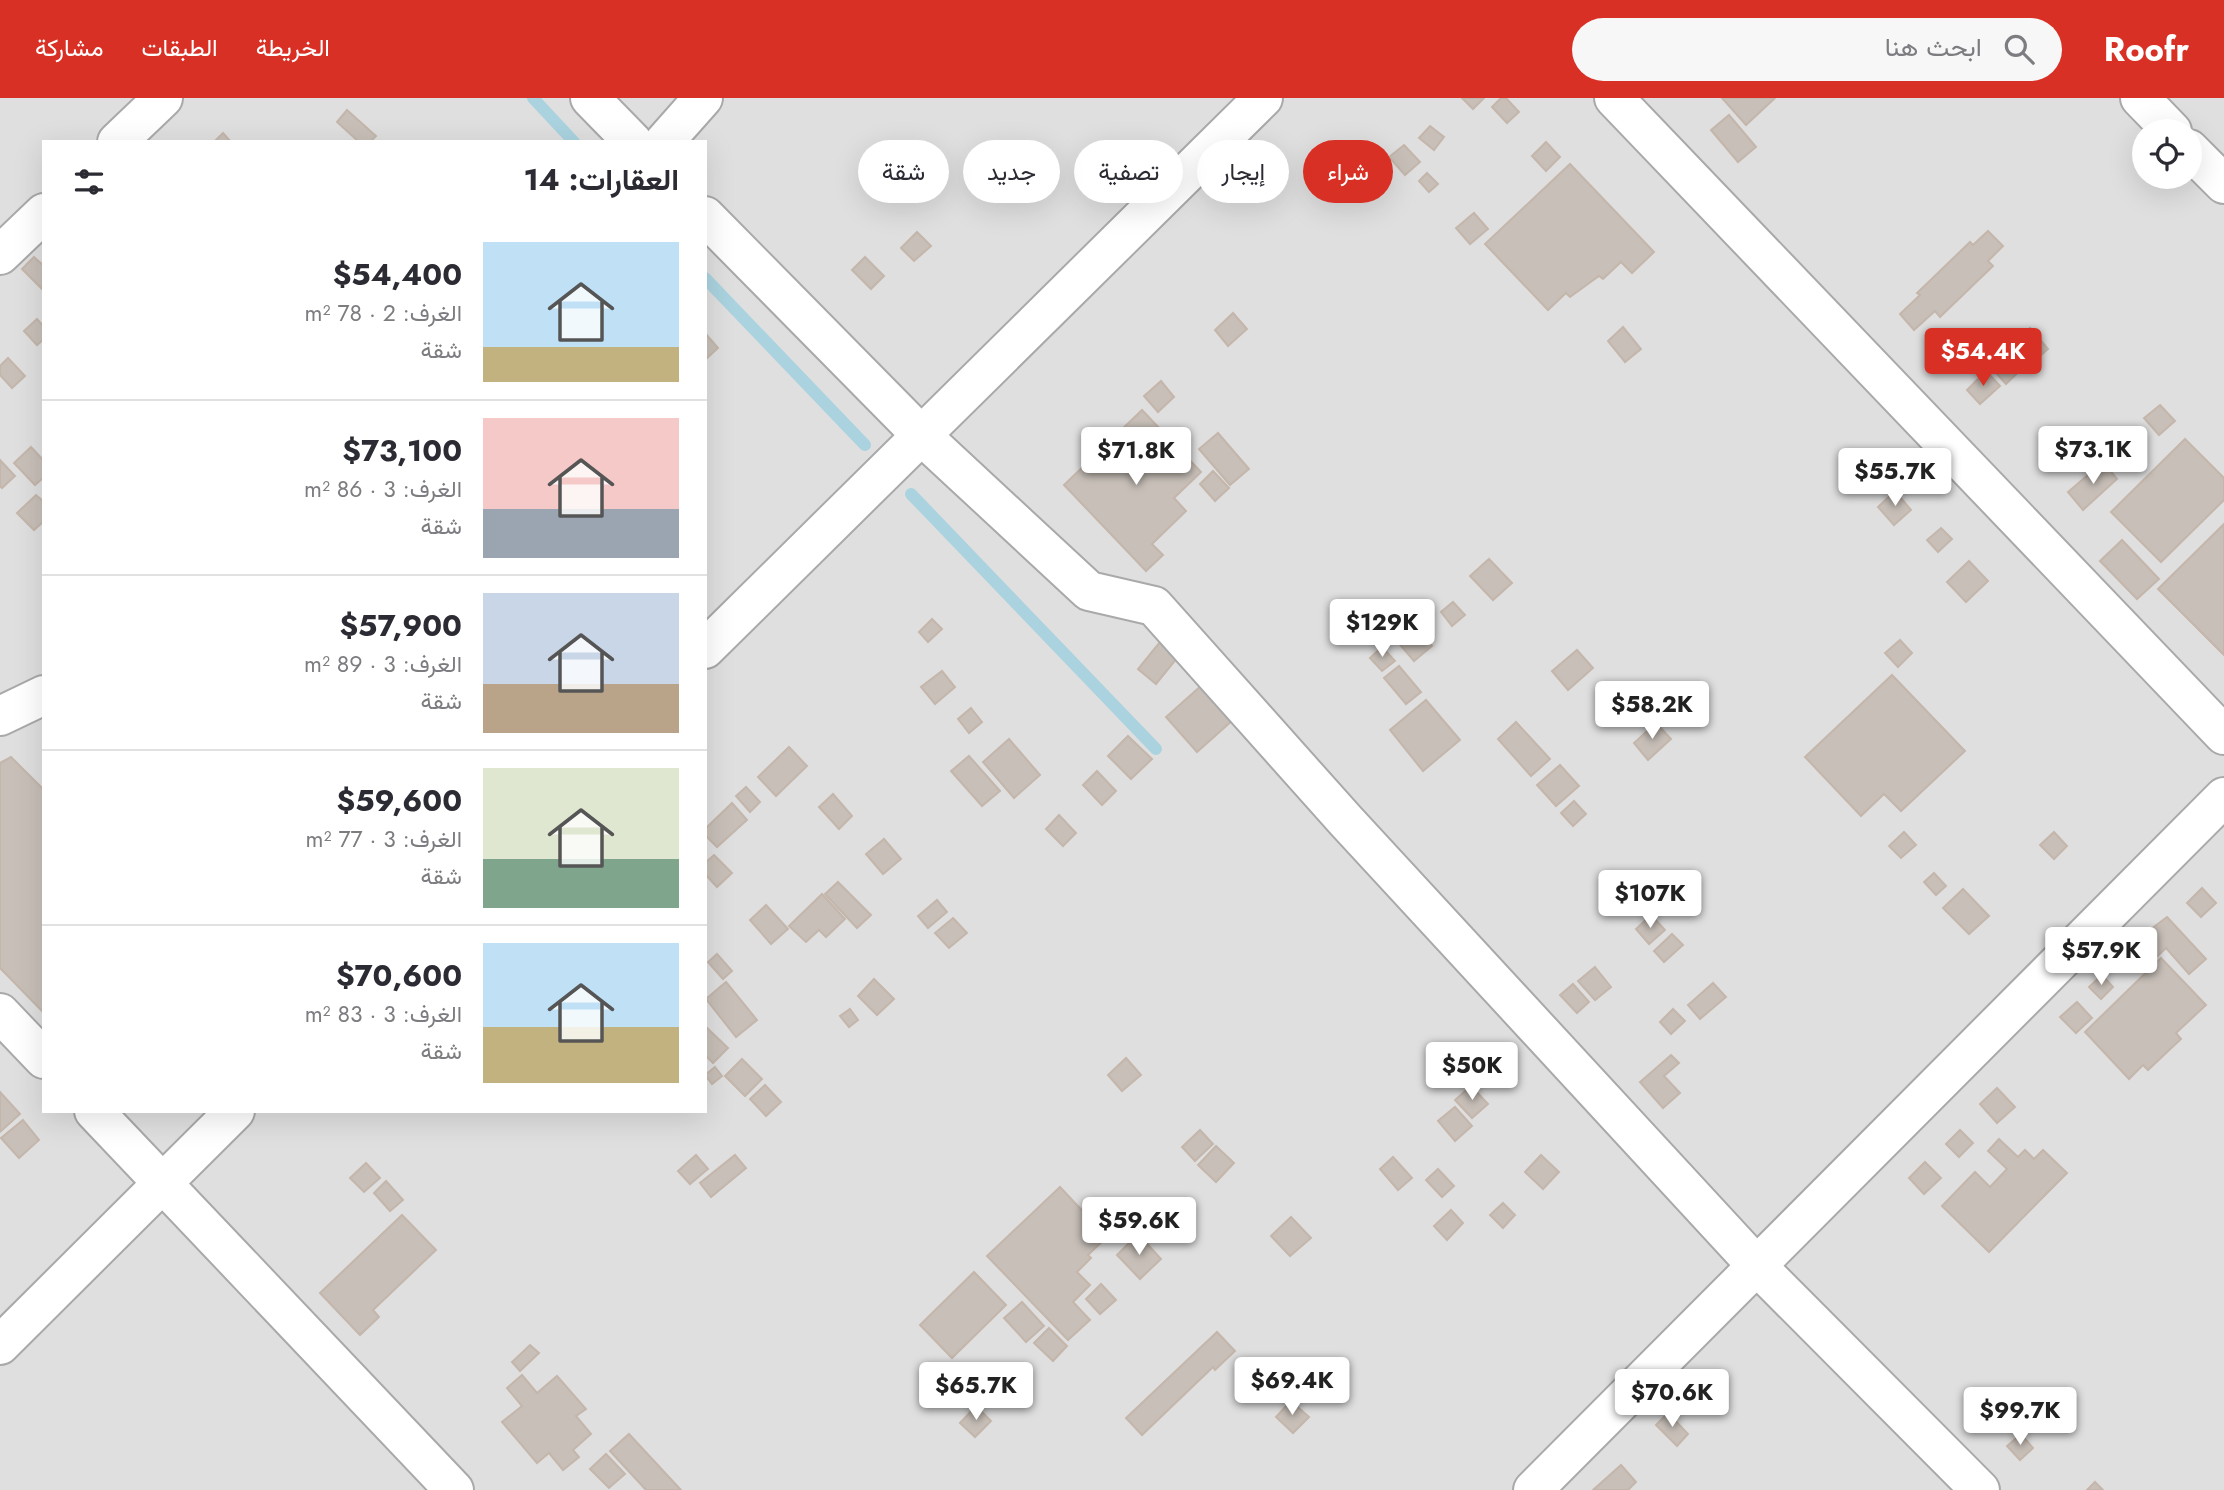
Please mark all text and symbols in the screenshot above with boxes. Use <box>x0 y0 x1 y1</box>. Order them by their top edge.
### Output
search box <box>1572 18 2062 81</box>
text: Roofr <box>2104 26 2189 73</box>
text: ابحث هنا <box>1885 28 1982 66</box>
text: مشاركة <box>35 30 103 65</box>
text: الطبقات <box>141 30 218 65</box>
text: الخريطة <box>256 30 330 65</box>
icon: search <box>2000 30 2038 68</box>
map controls <box>2132 119 2202 189</box>
button: locate <box>2132 119 2202 189</box>
chip: شقة <box>858 140 949 203</box>
chip: جديد <box>963 140 1060 203</box>
chip: تصفية <box>1074 140 1183 203</box>
chip: إيجار <box>1197 140 1289 203</box>
chip: شراء <box>1303 140 1393 203</box>
text: العقارات: 14 <box>524 158 679 201</box>
icon: filters <box>70 163 108 201</box>
text: $54,400 <box>333 253 462 296</box>
icon: home <box>539 270 623 354</box>
text: الغرف: 2 · 78 m² <box>305 296 462 330</box>
pin: $54.4K <box>1926 328 2040 388</box>
text: شقة <box>420 333 462 367</box>
text: $54.4K <box>1941 334 2025 368</box>
pin: $73.1K <box>2036 426 2150 486</box>
pin: $71.8K <box>1079 428 1193 487</box>
text: $73,100 <box>342 429 462 472</box>
text: $73.1K <box>2054 432 2132 466</box>
text: $71.8K <box>1097 433 1175 467</box>
icon: home <box>539 446 623 530</box>
pin: $55.7K <box>1838 448 1952 508</box>
text: $55.7K <box>1854 454 1936 488</box>
text: الغرف: 3 · 86 m² <box>304 472 462 506</box>
text: شقة <box>420 509 462 543</box>
pin: $129K <box>1333 600 1431 659</box>
text: $57,900 <box>339 604 462 647</box>
text: $129K <box>1346 605 1418 639</box>
icon: home <box>539 621 623 705</box>
text: الغرف: 3 · 89 m² <box>304 647 462 681</box>
pin: $58.2K <box>1595 682 1709 741</box>
text: شقة <box>420 684 462 718</box>
text: $58.2K <box>1611 687 1693 721</box>
text: $59,600 <box>337 779 462 822</box>
icon: home <box>539 796 623 880</box>
text: الغرف: 3 · 77 m² <box>306 822 462 856</box>
text: شقة <box>420 859 462 893</box>
pin: $107K <box>1601 870 1699 930</box>
text: $107K <box>1614 876 1686 910</box>
pin: $57.9K <box>2044 928 2158 987</box>
text: $57.9K <box>2061 933 2141 967</box>
text: $70,600 <box>336 954 462 997</box>
icon: home <box>539 971 623 1055</box>
text: الغرف: 3 · 83 m² <box>305 997 462 1031</box>
text: شقة <box>420 1034 462 1068</box>
pin: $50K <box>1431 1042 1513 1102</box>
text: $50K <box>1442 1048 1502 1082</box>
pin: $59.6K <box>1082 1198 1196 1257</box>
text: $59.6K <box>1098 1203 1180 1237</box>
pin: $69.4K <box>1235 1358 1349 1417</box>
pin: $65.7K <box>919 1362 1033 1422</box>
text: $69.4K <box>1250 1363 1334 1397</box>
text: $65.7K <box>935 1368 1017 1402</box>
pin: $70.6K <box>1615 1370 1729 1429</box>
text: $70.6K <box>1631 1375 1713 1409</box>
pin: $99.7K <box>1963 1388 2077 1447</box>
text: $99.7K <box>1980 1393 2060 1427</box>

